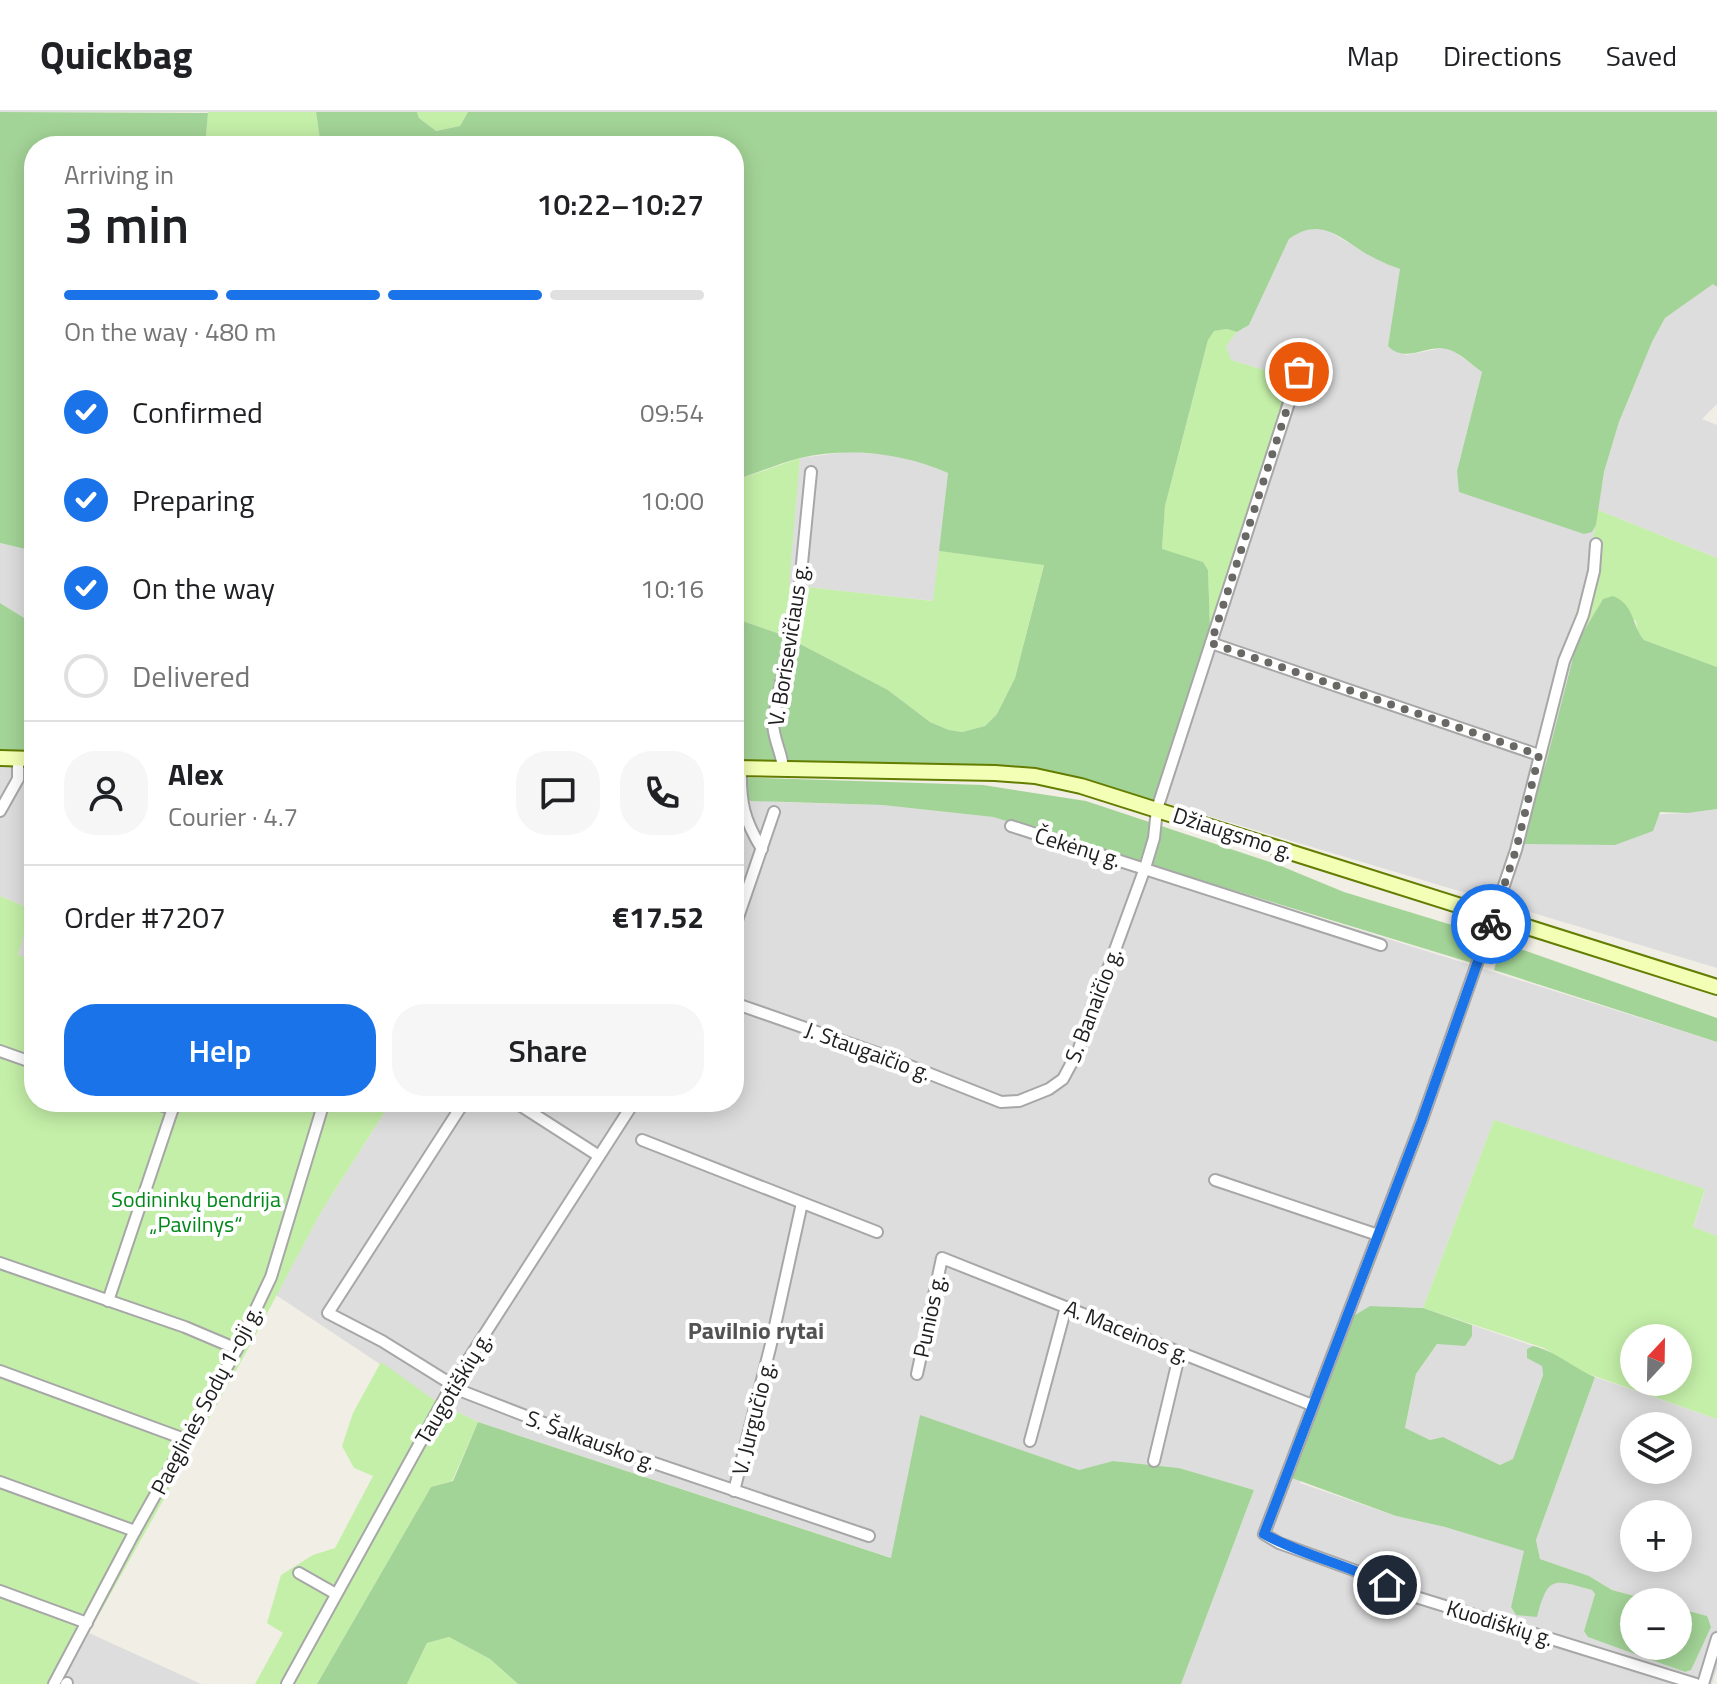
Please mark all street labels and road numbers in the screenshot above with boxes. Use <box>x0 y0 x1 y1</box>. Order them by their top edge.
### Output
street label: V. Borisevičiaus g. <box>758 562 818 728</box>
street label: Džiaugsmo g. <box>1169 798 1297 868</box>
street label: Čekėnų g. <box>1031 818 1125 876</box>
street label: S. Banaičio g. <box>1056 943 1130 1067</box>
street label: J. Staugaičio g. <box>800 1012 936 1090</box>
street label: Punios g. <box>904 1271 954 1361</box>
street label: A. Maceinos g. <box>1059 1290 1195 1372</box>
street label: Paeglinės Sodų 1-oji g. <box>142 1299 270 1501</box>
street label: Taugotiškių g. <box>406 1325 500 1451</box>
street label: V. Jurgučio g. <box>722 1357 784 1479</box>
street label: S. Šalkausko g. <box>521 1401 661 1479</box>
street label: Kuodiškių g. <box>1442 1591 1558 1655</box>

